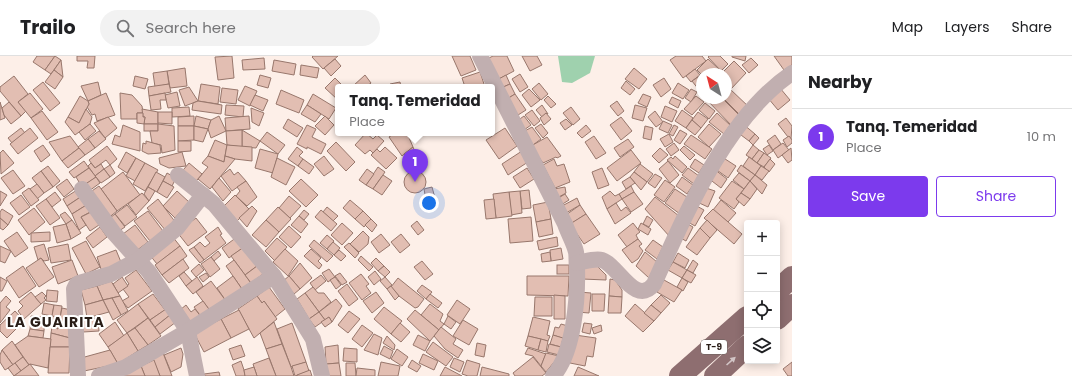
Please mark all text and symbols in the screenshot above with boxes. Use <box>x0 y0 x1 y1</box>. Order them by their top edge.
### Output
search box <box>100 10 380 46</box>
text: Trailo <box>20 14 76 41</box>
icon: search <box>114 17 136 39</box>
text: Search here <box>146 17 236 38</box>
text: Map <box>892 17 923 37</box>
text: Layers <box>945 17 989 37</box>
text: Share <box>1011 17 1052 37</box>
north arrow <box>696 68 732 104</box>
text: Nearby <box>808 70 872 94</box>
popup <box>335 84 495 136</box>
text: Tanq. Temeridad <box>349 90 481 111</box>
text: Place <box>349 112 385 131</box>
text: Tanq. Temeridad <box>846 116 977 137</box>
text: 1 <box>819 127 823 146</box>
text: 10 m <box>1027 127 1056 146</box>
text: Place <box>846 138 881 157</box>
pin: 1 <box>402 149 428 182</box>
button: Save <box>808 176 928 217</box>
button: Share <box>936 176 1056 217</box>
your location <box>419 193 439 213</box>
map controls <box>744 220 780 364</box>
button: + <box>744 220 780 256</box>
button: − <box>744 256 780 292</box>
button: locate <box>744 292 780 328</box>
district label: LA GUAIRITA <box>7 312 105 332</box>
button: layers <box>744 328 780 364</box>
road number: T-9 <box>701 340 727 354</box>
one-way arrow <box>726 356 736 365</box>

